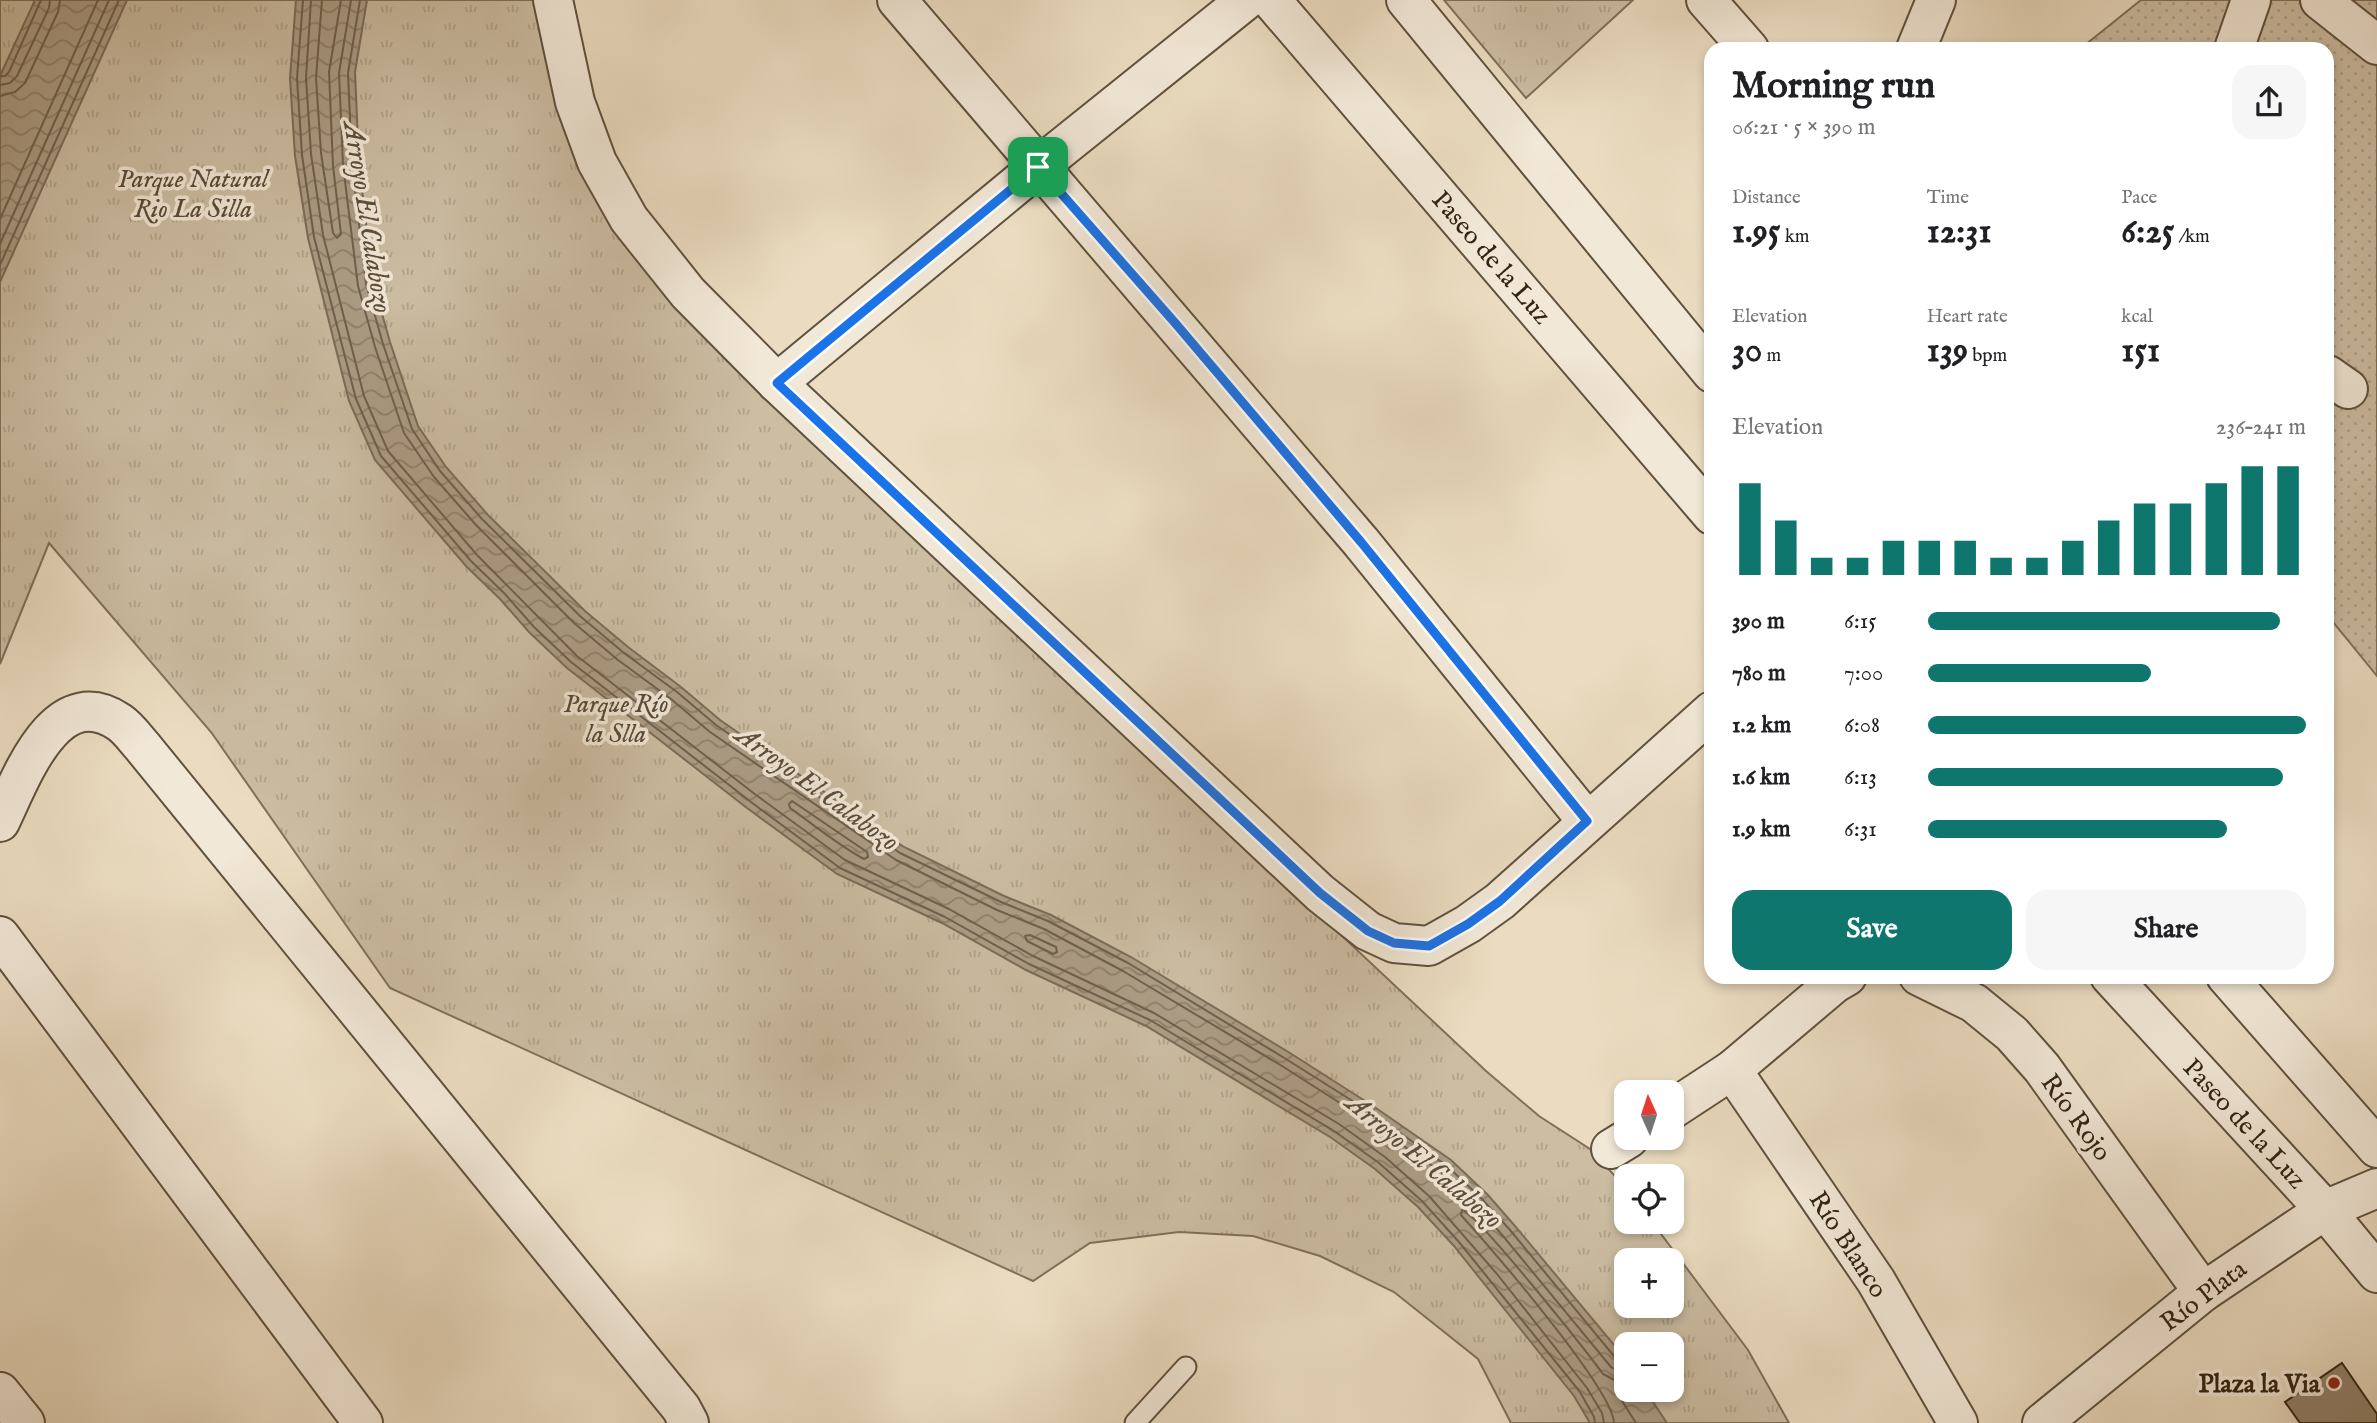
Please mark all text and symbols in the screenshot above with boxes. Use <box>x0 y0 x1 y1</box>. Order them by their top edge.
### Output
text: Morning run <box>1732 63 1935 111</box>
button: share <box>2232 65 2306 139</box>
text: 06:21 · 5 × 390 m <box>1732 113 1876 142</box>
water label: Arroyo El Calabozo <box>334 116 399 316</box>
pin <box>1008 137 1068 197</box>
icon: arrive <box>1019 148 1057 186</box>
park label: Parque Natural Rio La Silla <box>118 163 270 226</box>
street label: Paseo de la Luz <box>1424 184 1558 332</box>
text: Distance <box>1732 186 1801 210</box>
text: Time <box>1927 186 1969 210</box>
text: Pace <box>2121 186 2157 210</box>
text: 1.95 <box>1732 210 1781 255</box>
text: 12:31 <box>1927 210 1991 255</box>
text: 6:25 <box>2121 210 2174 255</box>
text: km <box>1781 225 1810 249</box>
text: /km <box>2174 225 2210 249</box>
text: Elevation <box>1732 305 1807 329</box>
text: Heart rate <box>1927 305 2008 329</box>
text: kcal <box>2121 305 2153 329</box>
text: 30 <box>1732 329 1762 374</box>
text: 139 <box>1927 329 1968 374</box>
text: 151 <box>2121 329 2160 374</box>
text: m <box>1762 344 1781 368</box>
text: bpm <box>1968 344 2007 368</box>
text: Elevation <box>1732 413 1823 442</box>
text: 236–241 m <box>2216 413 2306 442</box>
text: 390 m <box>1732 607 1785 636</box>
text: 6:15 <box>1844 607 1877 636</box>
text: 780 m <box>1732 659 1786 688</box>
text: 7:00 <box>1844 659 1883 688</box>
park label: Parque Río la Slla <box>563 688 669 751</box>
text: 1.2 km <box>1732 711 1791 740</box>
text: 6:08 <box>1844 711 1880 740</box>
water label: Arroyo El Calabozo <box>726 716 905 860</box>
text: 1.6 km <box>1732 763 1790 792</box>
text: 6:13 <box>1844 763 1877 792</box>
text: 1.9 km <box>1732 815 1791 844</box>
text: 6:31 <box>1844 815 1877 844</box>
button: Save <box>1732 890 2012 970</box>
button: Share <box>2026 890 2306 970</box>
street label: Paseo de la Luz <box>2175 1052 2313 1196</box>
street label: Río Rojo <box>2033 1068 2119 1168</box>
north arrow <box>1614 1080 1684 1150</box>
map controls <box>1614 1080 1684 1402</box>
water label: Arroyo El Calabozo <box>1336 1084 1509 1238</box>
button: locate <box>1614 1164 1684 1234</box>
street label: Río Blanco <box>1801 1185 1894 1304</box>
button: + <box>1614 1248 1684 1318</box>
street label: Río Plata <box>2154 1253 2254 1339</box>
button: − <box>1614 1332 1684 1402</box>
place label: Plaza la Via <box>2198 1368 2321 1401</box>
marker: Plaza la Via <box>2326 1375 2342 1391</box>

